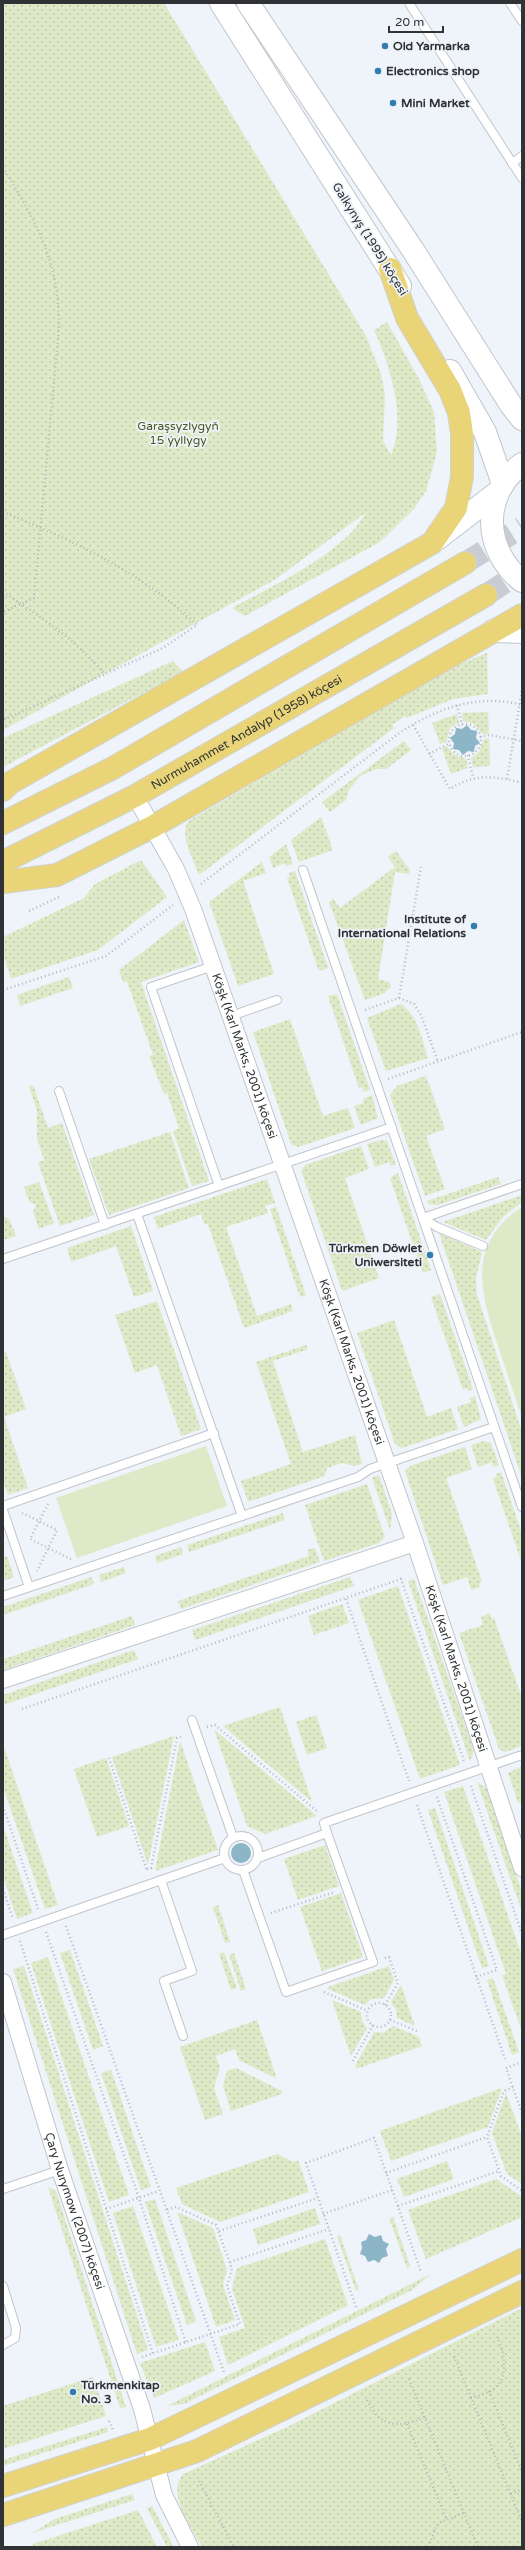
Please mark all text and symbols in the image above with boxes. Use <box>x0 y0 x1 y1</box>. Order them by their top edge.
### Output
scale bar <box>389 8 443 34</box>
text: 20 m <box>395 15 424 29</box>
place label: Old Yarmarka <box>393 39 470 53</box>
marker: Old Yarmarka <box>380 41 390 51</box>
place label: Electronics shop <box>386 64 480 79</box>
marker: Electronics shop <box>373 66 383 76</box>
place label: Mini Market <box>401 96 470 110</box>
marker: Mini Market <box>388 98 398 108</box>
street label: Galkynyş (1995) köçesi <box>329 180 411 298</box>
park label: Garaşsyzlygyň 15 ýyllygy <box>137 419 219 447</box>
street label: Nurmuhammet Andalyp (1958) köçesi <box>149 672 344 792</box>
place label: Institute of International Relations <box>338 912 466 940</box>
marker: Institute of International Relations <box>469 921 479 931</box>
street label: Köşk (Karl Marks, 2001) köçesi <box>209 971 280 1141</box>
place label: Türkmen Döwlet Uniwersiteti <box>328 1241 422 1269</box>
marker: Türkmen Döwlet Uniwersiteti <box>425 1250 435 1260</box>
street label: Köşk (Karl Marks, 2001) köçesi <box>316 1277 387 1446</box>
street label: Köşk (Karl Marks, 2001) köçesi <box>422 1583 490 1753</box>
street label: Çary Nurymow (2007) köçesi <box>42 2131 107 2291</box>
place label: Türkmenkitap No. 3 <box>80 2378 160 2406</box>
marker: Türkmenkitap No. 3 <box>68 2387 78 2397</box>

